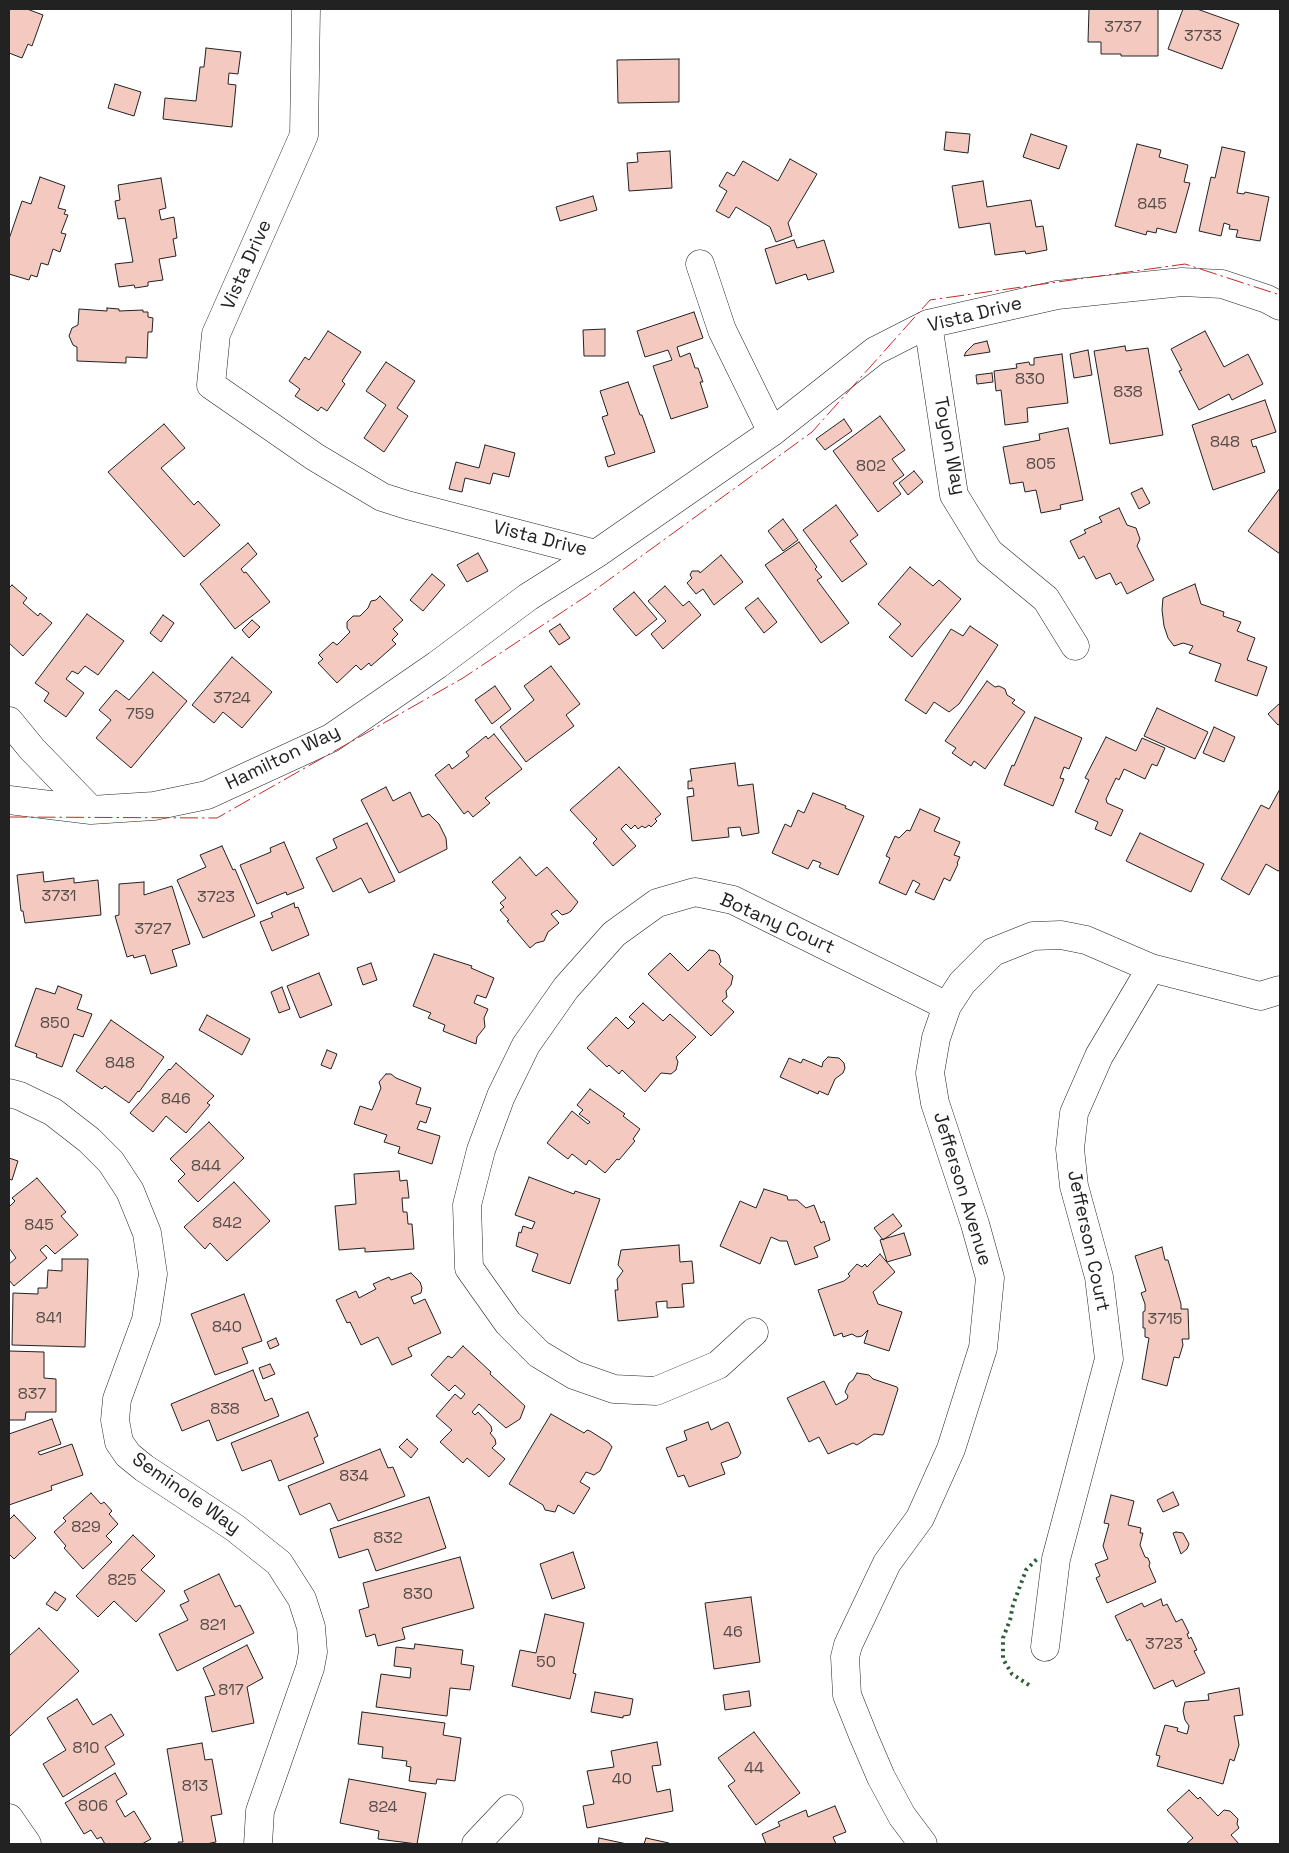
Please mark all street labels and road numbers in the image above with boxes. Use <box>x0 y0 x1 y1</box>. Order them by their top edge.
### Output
street label: Vista Drive <box>217 216 277 314</box>
street label: Vista Drive <box>926 292 1024 338</box>
street label: Toyon Way <box>928 395 970 497</box>
street label: Vista Drive <box>491 516 589 562</box>
street label: Hamilton Way <box>222 720 344 796</box>
street label: Botany Court <box>716 889 838 959</box>
street label: Jefferson Avenue <box>928 1109 996 1269</box>
street label: Jefferson Court <box>1062 1168 1114 1314</box>
street label: Seminole Way <box>128 1448 244 1540</box>

